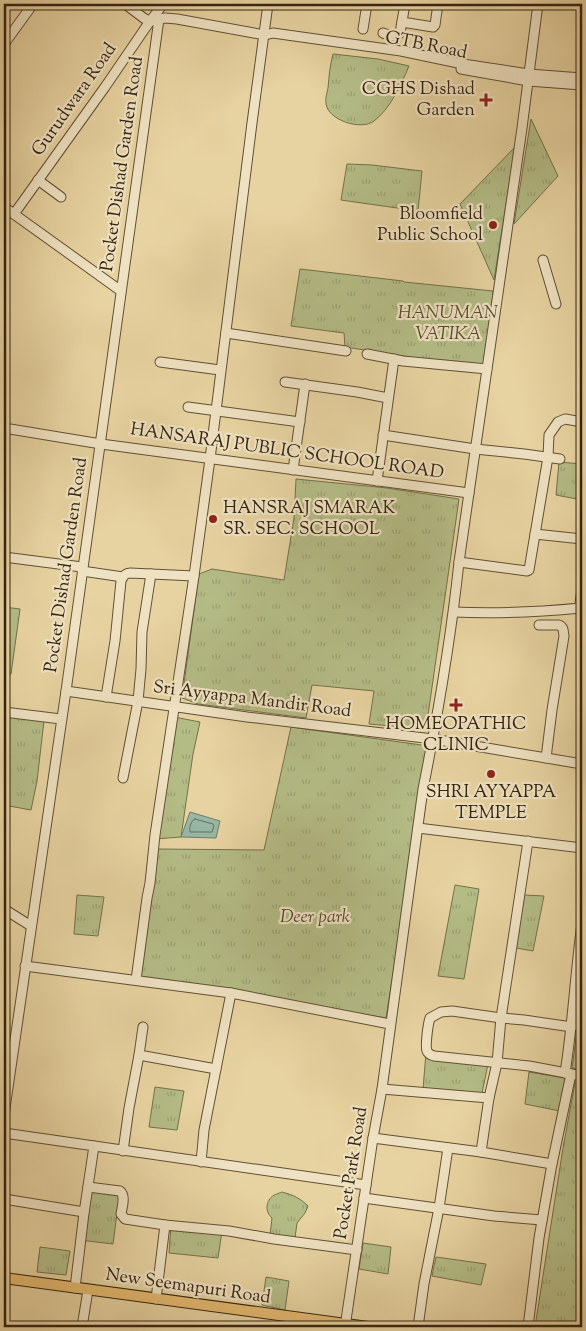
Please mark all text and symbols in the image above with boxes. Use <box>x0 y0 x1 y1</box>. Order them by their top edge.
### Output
street label: GTB Road <box>383 25 469 67</box>
street label: Gurudwara Road <box>26 38 124 162</box>
street label: Pocket Dishad Garden Road <box>95 55 151 273</box>
place label: CGHS Dishad Garden <box>362 77 475 124</box>
marker: CGHS Dishad Garden <box>479 93 493 107</box>
place label: Bloomfield Public School <box>377 202 483 249</box>
marker: Bloomfield Public School <box>487 219 499 231</box>
park label: HANUMAN VATIKA <box>398 301 499 348</box>
street label: HANSARAJ PUBLIC SCHOOL ROAD <box>129 417 445 487</box>
street label: Pocket Dishad Garden Road <box>39 456 95 674</box>
place label: HANSRAJ SMARAK SR. SEC. SCHOOL <box>223 496 395 543</box>
marker: HANSRAJ SMARAK SR. SEC. SCHOOL <box>207 513 219 525</box>
street label: Sri Ayyappa Mandir Road <box>151 675 353 725</box>
marker: HOMEOPATHIC CLINIC <box>449 698 463 712</box>
place label: HOMEOPATHIC CLINIC <box>386 712 526 759</box>
marker: SHRI AYYAPPA TEMPLE <box>485 768 497 780</box>
place label: SHRI AYYAPPA TEMPLE <box>426 780 557 827</box>
park label: Deer park <box>280 905 350 931</box>
street label: Pocket Park Road <box>329 1105 375 1241</box>
street label: New Seemapuri Road <box>104 1263 272 1311</box>

